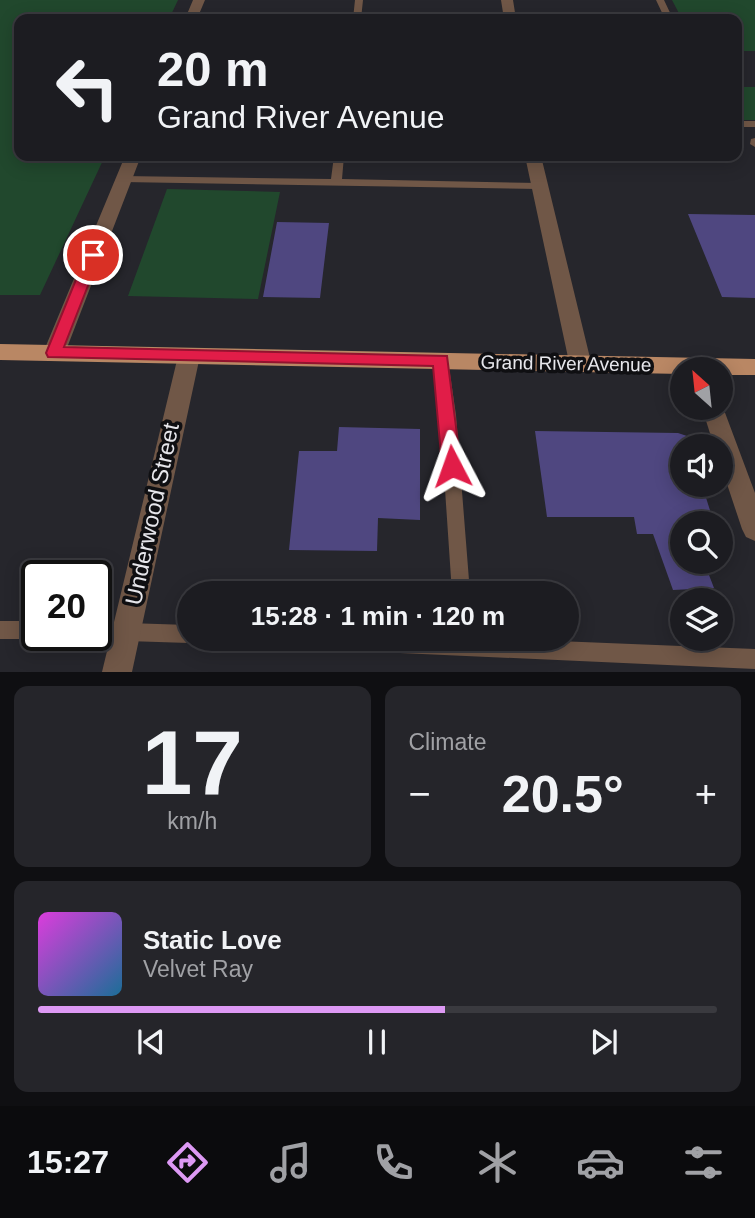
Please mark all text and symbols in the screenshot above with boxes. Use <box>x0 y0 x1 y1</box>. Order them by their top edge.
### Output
icon: left <box>42 42 133 133</box>
text: 20 m <box>157 42 269 96</box>
text: Grand River Avenue <box>157 99 445 135</box>
pin <box>63 225 123 285</box>
icon: arrive <box>74 236 112 274</box>
street label: Grand River Avenue <box>480 352 652 375</box>
north arrow <box>670 357 733 420</box>
map controls <box>670 357 733 651</box>
street label: Underwood Street <box>120 420 184 607</box>
position arrow <box>415 429 489 503</box>
button: sound <box>670 434 733 497</box>
button: search <box>670 511 733 574</box>
speed limit sign: 20 <box>21 560 112 651</box>
button: layers <box>670 588 733 651</box>
text: 15:28 · 1 min · 120 m <box>251 601 505 631</box>
text: 17 <box>142 712 243 813</box>
text: Climate <box>409 729 486 755</box>
text: 20.5° <box>502 765 624 823</box>
text: − <box>409 773 431 815</box>
text: + <box>695 773 717 815</box>
text: km/h <box>167 808 217 834</box>
text: Static Love <box>143 925 282 955</box>
text: Velvet Ray <box>143 956 253 982</box>
icon: previous <box>132 1023 170 1061</box>
icon: pause <box>358 1023 396 1061</box>
icon: next <box>585 1023 623 1061</box>
icon: directions <box>163 1138 212 1187</box>
icon: music <box>266 1138 315 1187</box>
icon: phone <box>369 1138 418 1187</box>
icon: climate <box>473 1138 522 1187</box>
icon: car <box>576 1138 625 1187</box>
icon: filters <box>679 1138 728 1187</box>
text: 15:27 <box>27 1144 109 1180</box>

